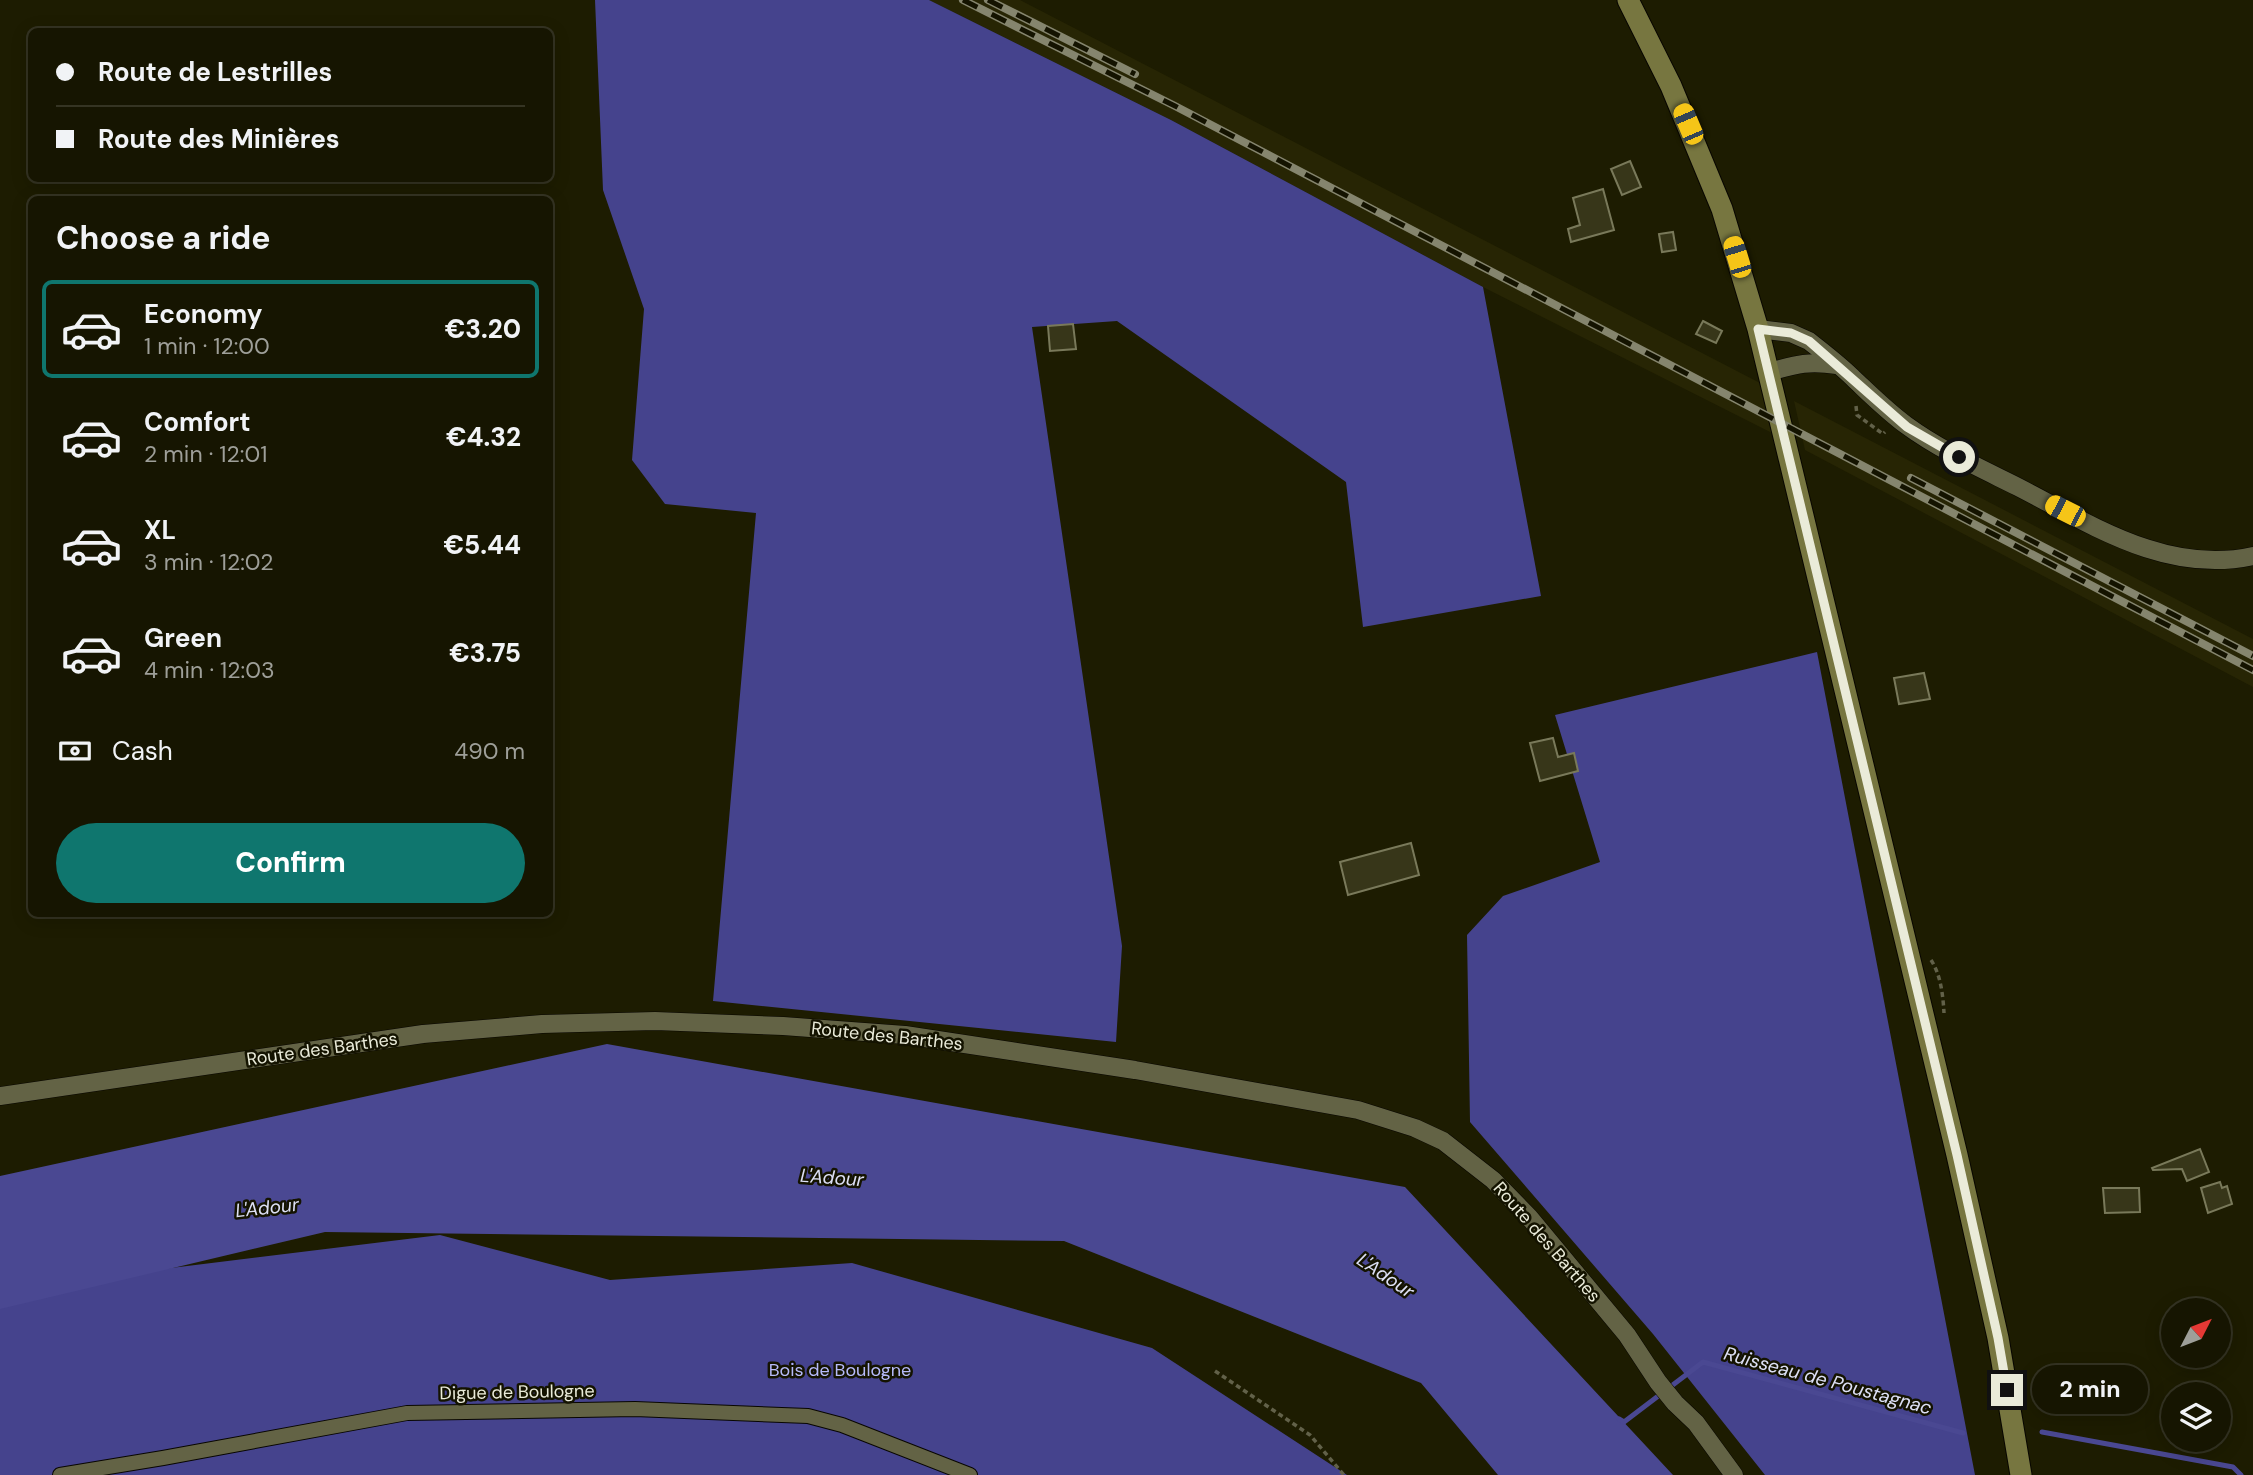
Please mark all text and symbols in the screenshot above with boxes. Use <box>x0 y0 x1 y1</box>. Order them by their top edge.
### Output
text: Route de Lestrilles <box>98 55 332 89</box>
car <box>1671 101 1706 147</box>
text: Route des Minières <box>98 122 340 156</box>
text: Choose a ride <box>56 217 271 259</box>
car <box>1721 234 1754 280</box>
text: Economy <box>144 297 262 331</box>
icon: car <box>60 298 123 361</box>
text: €3.20 <box>445 312 521 346</box>
text: 1 min · 12:00 <box>144 331 270 361</box>
text: Comfort <box>144 405 250 439</box>
icon: car <box>60 406 123 469</box>
text: €4.32 <box>446 420 521 454</box>
text: 2 min · 12:01 <box>144 439 267 469</box>
route start <box>1943 441 1975 473</box>
car <box>2042 492 2089 530</box>
text: XL <box>144 513 176 547</box>
icon: car <box>60 514 123 577</box>
text: €5.44 <box>443 528 521 562</box>
text: 3 min · 12:02 <box>144 547 274 577</box>
text: Green <box>144 621 222 655</box>
icon: car <box>60 622 123 685</box>
text: €3.75 <box>449 636 521 670</box>
text: 4 min · 12:03 <box>144 655 274 685</box>
icon: cash <box>56 732 94 770</box>
text: Cash <box>112 734 173 768</box>
text: 490 m <box>454 736 525 766</box>
button: Confirm <box>56 823 525 903</box>
street label: Route des Barthes <box>810 1016 964 1056</box>
street label: Route des Barthes <box>245 1027 399 1071</box>
water label: L'Adour <box>799 1163 866 1192</box>
street label: Route des Barthes <box>1488 1177 1606 1307</box>
water label: L'Adour <box>234 1192 301 1223</box>
water label: L'Adour <box>1352 1247 1420 1304</box>
north arrow <box>2161 1298 2231 1368</box>
map controls <box>2161 1298 2231 1452</box>
water label: Ruisseau de Poustagnac <box>1721 1341 1935 1420</box>
park label: Bois de Boulogne <box>769 1358 911 1382</box>
callout: 2 min <box>2032 1366 2147 1414</box>
route end <box>1991 1374 2023 1406</box>
text: 2 min <box>2059 1374 2121 1404</box>
street label: Digue de Boulogne <box>439 1379 595 1405</box>
button: layers <box>2161 1382 2231 1452</box>

